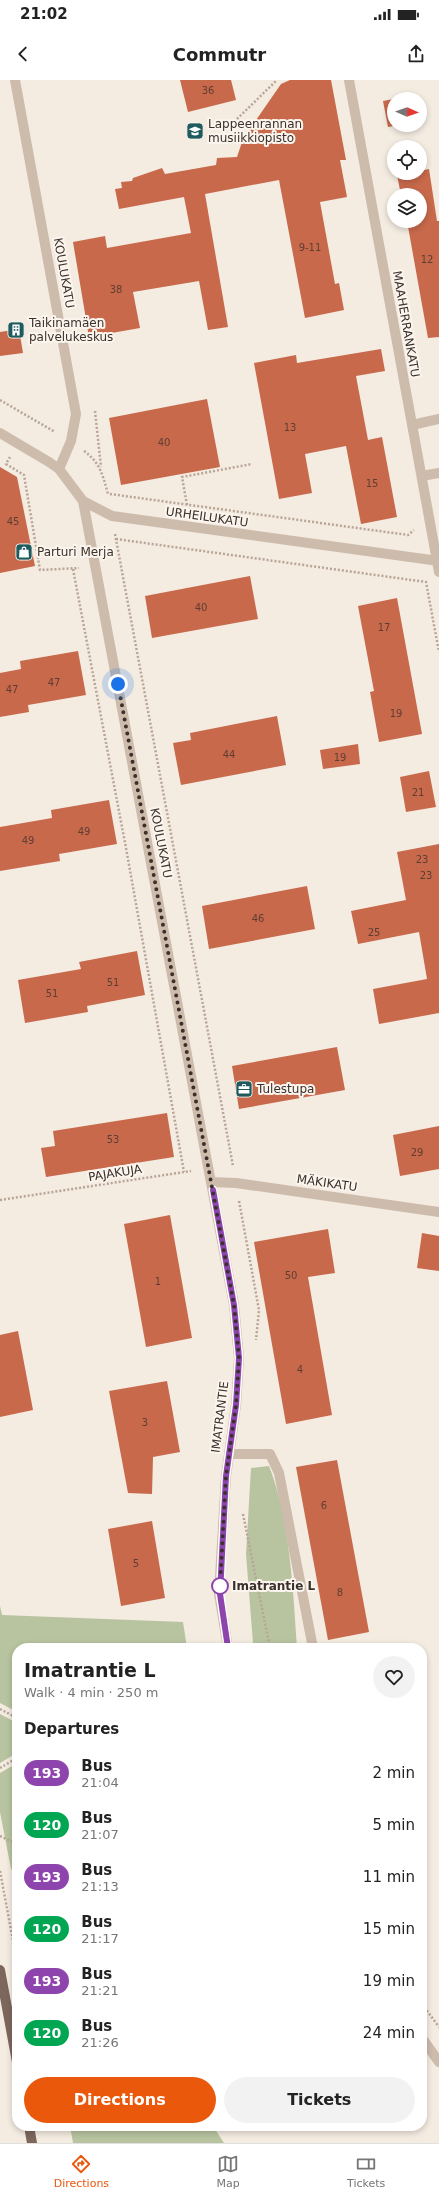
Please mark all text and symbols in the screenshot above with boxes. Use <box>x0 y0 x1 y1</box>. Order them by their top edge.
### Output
text: 21:02 <box>20 5 68 23</box>
icon: back <box>12 43 34 65</box>
icon: share <box>405 43 427 65</box>
text: Commutr <box>173 44 266 65</box>
house number: 36 <box>202 85 214 96</box>
north arrow <box>387 92 427 132</box>
map controls <box>387 92 427 228</box>
place label: Lappeenrannan musiikkiopisto <box>208 117 302 145</box>
school or university icon: Lappeenrannan musiikkiopisto <box>185 121 205 141</box>
button: locate <box>387 140 427 180</box>
button: layers <box>387 188 427 228</box>
street label: KOULUKATU <box>51 237 77 309</box>
house number: 9-11 <box>299 242 321 253</box>
house number: 12 <box>421 254 433 265</box>
street label: MAAHERRANKATU <box>390 270 422 378</box>
house number: 38 <box>110 284 122 295</box>
place label: Taikinamäen palvelukeskus <box>28 316 113 344</box>
building icon: Taikinamäen palvelukeskus <box>6 320 26 340</box>
house number: 13 <box>284 422 296 433</box>
house number: 40 <box>158 437 170 448</box>
house number: 15 <box>366 478 378 489</box>
street label: URHEILUKATU <box>165 504 249 530</box>
house number: 45 <box>7 516 19 527</box>
shop icon: Parturi Merja <box>14 542 34 562</box>
place label: Parturi Merja <box>37 545 114 559</box>
house number: 40 <box>195 602 207 613</box>
house number: 17 <box>378 622 390 633</box>
your location <box>108 674 128 694</box>
house number: 47 <box>48 677 60 688</box>
house number: 47 <box>6 684 18 695</box>
house number: 19 <box>390 708 402 719</box>
house number: 44 <box>223 749 235 760</box>
house number: 19 <box>334 752 346 763</box>
house number: 21 <box>412 787 424 798</box>
street label: KOULUKATU <box>147 807 175 879</box>
house number: 49 <box>78 826 90 837</box>
house number: 49 <box>22 835 34 846</box>
house number: 23 <box>416 854 428 865</box>
house number: 23 <box>420 870 432 881</box>
house number: 46 <box>252 913 264 924</box>
house number: 25 <box>368 927 380 938</box>
house number: 51 <box>107 977 119 988</box>
house number: 51 <box>46 988 58 999</box>
office icon: Tulestupa <box>234 1079 254 1099</box>
place label: Tulestupa <box>256 1082 314 1096</box>
house number: 53 <box>107 1134 119 1145</box>
house number: 29 <box>411 1147 423 1158</box>
street label: PAJAKUJA <box>87 1162 144 1184</box>
street label: MÄKIKATU <box>296 1171 358 1194</box>
house number: 50 <box>285 1270 297 1281</box>
house number: 1 <box>155 1276 161 1287</box>
house number: 4 <box>297 1364 303 1375</box>
street label: IMATRANTIE <box>209 1380 231 1454</box>
house number: 3 <box>142 1417 148 1428</box>
house number: 6 <box>321 1500 327 1511</box>
house number: 5 <box>133 1558 139 1569</box>
marker: Imatrantie L <box>211 1577 229 1595</box>
place label: Imatrantie L <box>232 1579 316 1593</box>
house number: 8 <box>337 1587 343 1598</box>
button: heart <box>373 1656 415 1698</box>
text: Imatrantie L <box>24 1659 156 1681</box>
text: Walk · 4 min · 250 m <box>24 1685 158 1700</box>
text: Departures <box>24 1720 119 1738</box>
text: Bus <box>81 1757 112 1775</box>
text: 2 min <box>372 1764 415 1782</box>
text: 193 <box>32 1765 61 1781</box>
text: 21:04 <box>81 1775 119 1790</box>
text: Bus <box>81 1809 112 1827</box>
text: 5 min <box>372 1816 415 1834</box>
text: 120 <box>32 1817 61 1833</box>
text: 21:07 <box>81 1827 119 1842</box>
text: Bus <box>81 1861 112 1879</box>
text: 11 min <box>363 1868 415 1886</box>
text: 193 <box>32 1869 61 1885</box>
text: 21:13 <box>81 1879 119 1894</box>
text: Bus <box>81 1913 112 1931</box>
text: 15 min <box>363 1920 415 1938</box>
text: 120 <box>32 1921 61 1937</box>
text: 21:17 <box>81 1931 119 1946</box>
text: Bus <box>81 1965 112 1983</box>
text: 19 min <box>363 1972 415 1990</box>
text: 193 <box>32 1973 61 1989</box>
text: 21:21 <box>81 1983 119 1998</box>
text: Bus <box>81 2017 112 2035</box>
text: 24 min <box>363 2024 415 2042</box>
text: 120 <box>32 2025 61 2041</box>
text: 21:26 <box>81 2035 119 2050</box>
button: Directions <box>24 2077 216 2123</box>
button: Tickets <box>224 2077 415 2123</box>
tab: Directions <box>54 2153 109 2190</box>
tab: Map <box>216 2153 240 2190</box>
tab: Tickets <box>347 2153 385 2190</box>

